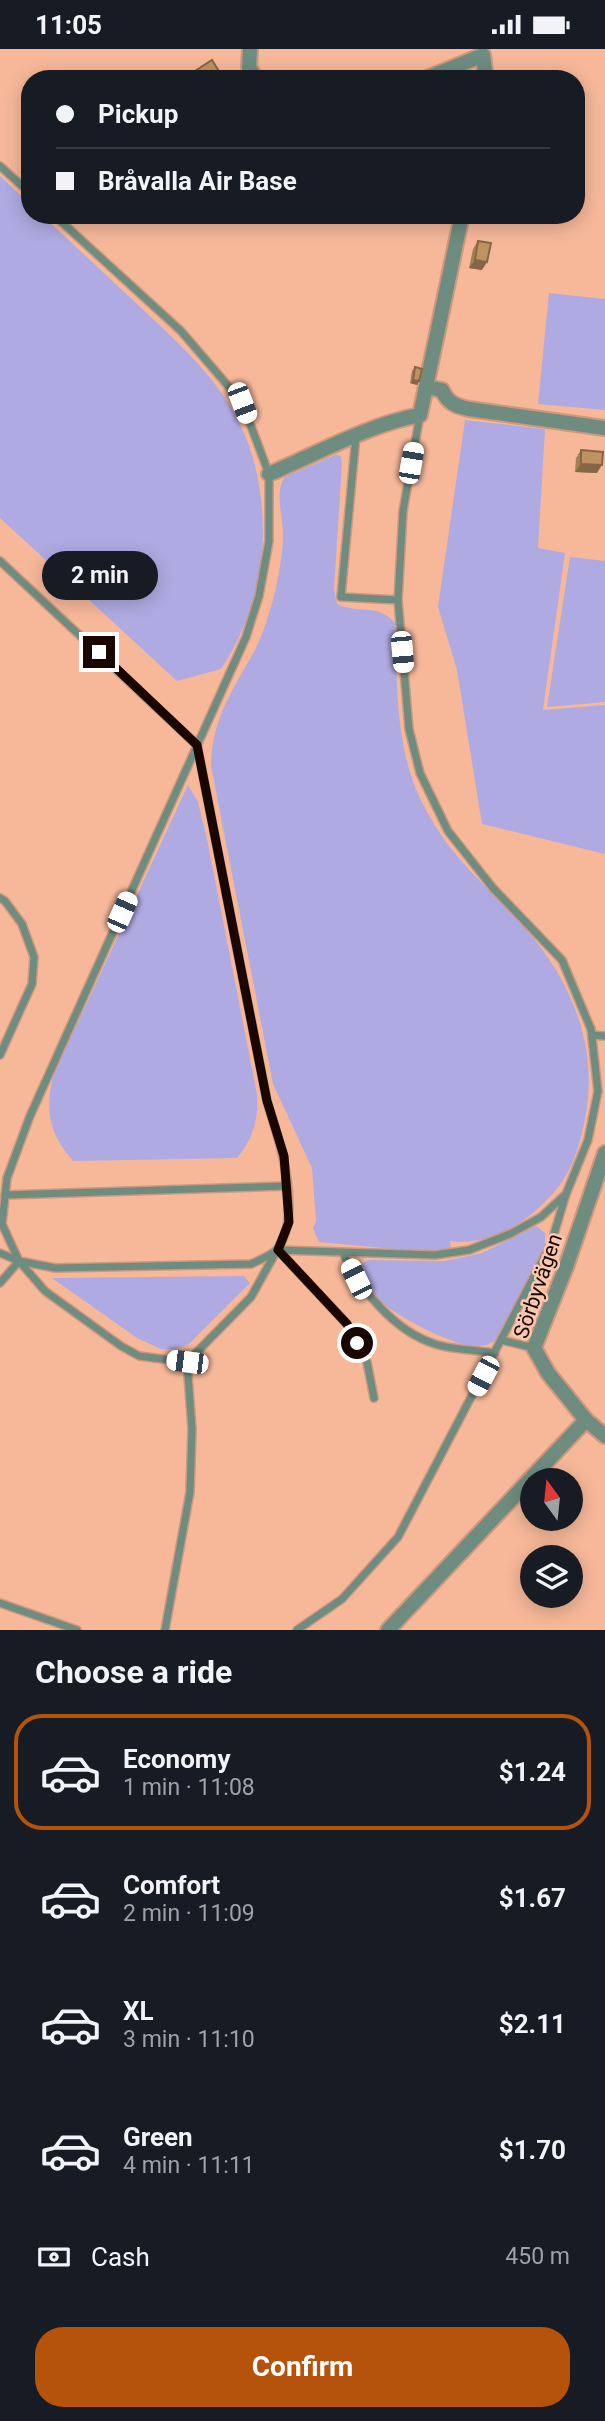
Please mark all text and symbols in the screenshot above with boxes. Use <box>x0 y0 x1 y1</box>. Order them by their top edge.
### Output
text: 11:05 <box>35 10 102 40</box>
text: Pickup <box>98 99 178 129</box>
text: Bråvalla Air Base <box>98 166 297 196</box>
car <box>225 380 260 426</box>
car <box>398 440 425 486</box>
callout: 2 min <box>41 551 157 599</box>
text: 2 min <box>71 562 129 589</box>
car <box>390 630 415 674</box>
route end <box>83 636 115 668</box>
car <box>104 889 141 935</box>
street label: Sörbyvägen <box>509 1230 567 1342</box>
car <box>338 1256 375 1302</box>
route start <box>341 1327 373 1359</box>
car <box>165 1349 210 1375</box>
car <box>464 1353 503 1399</box>
north arrow <box>520 1468 583 1531</box>
map controls <box>520 1468 583 1608</box>
button: layers <box>520 1545 583 1608</box>
text: Choose a ride <box>35 1653 232 1691</box>
icon: car <box>39 1741 102 1804</box>
text: Economy <box>123 1744 230 1774</box>
text: $1.24 <box>499 1757 566 1787</box>
text: 1 min · 11:08 <box>123 1774 255 1801</box>
icon: car <box>39 1867 102 1930</box>
text: Comfort <box>123 1870 220 1900</box>
text: $1.67 <box>499 1883 566 1913</box>
text: 2 min · 11:09 <box>123 1900 255 1927</box>
icon: car <box>39 1993 102 2056</box>
text: XL <box>123 1996 154 2026</box>
text: $2.11 <box>499 2009 566 2039</box>
text: 3 min · 11:10 <box>123 2026 255 2053</box>
icon: car <box>39 2119 102 2182</box>
text: Green <box>123 2122 193 2152</box>
text: $1.70 <box>499 2135 566 2165</box>
text: 4 min · 11:11 <box>123 2152 255 2179</box>
icon: cash <box>35 2238 73 2276</box>
text: Cash <box>91 2242 150 2272</box>
text: 450 m <box>505 2243 570 2270</box>
button: Confirm <box>35 2327 570 2407</box>

